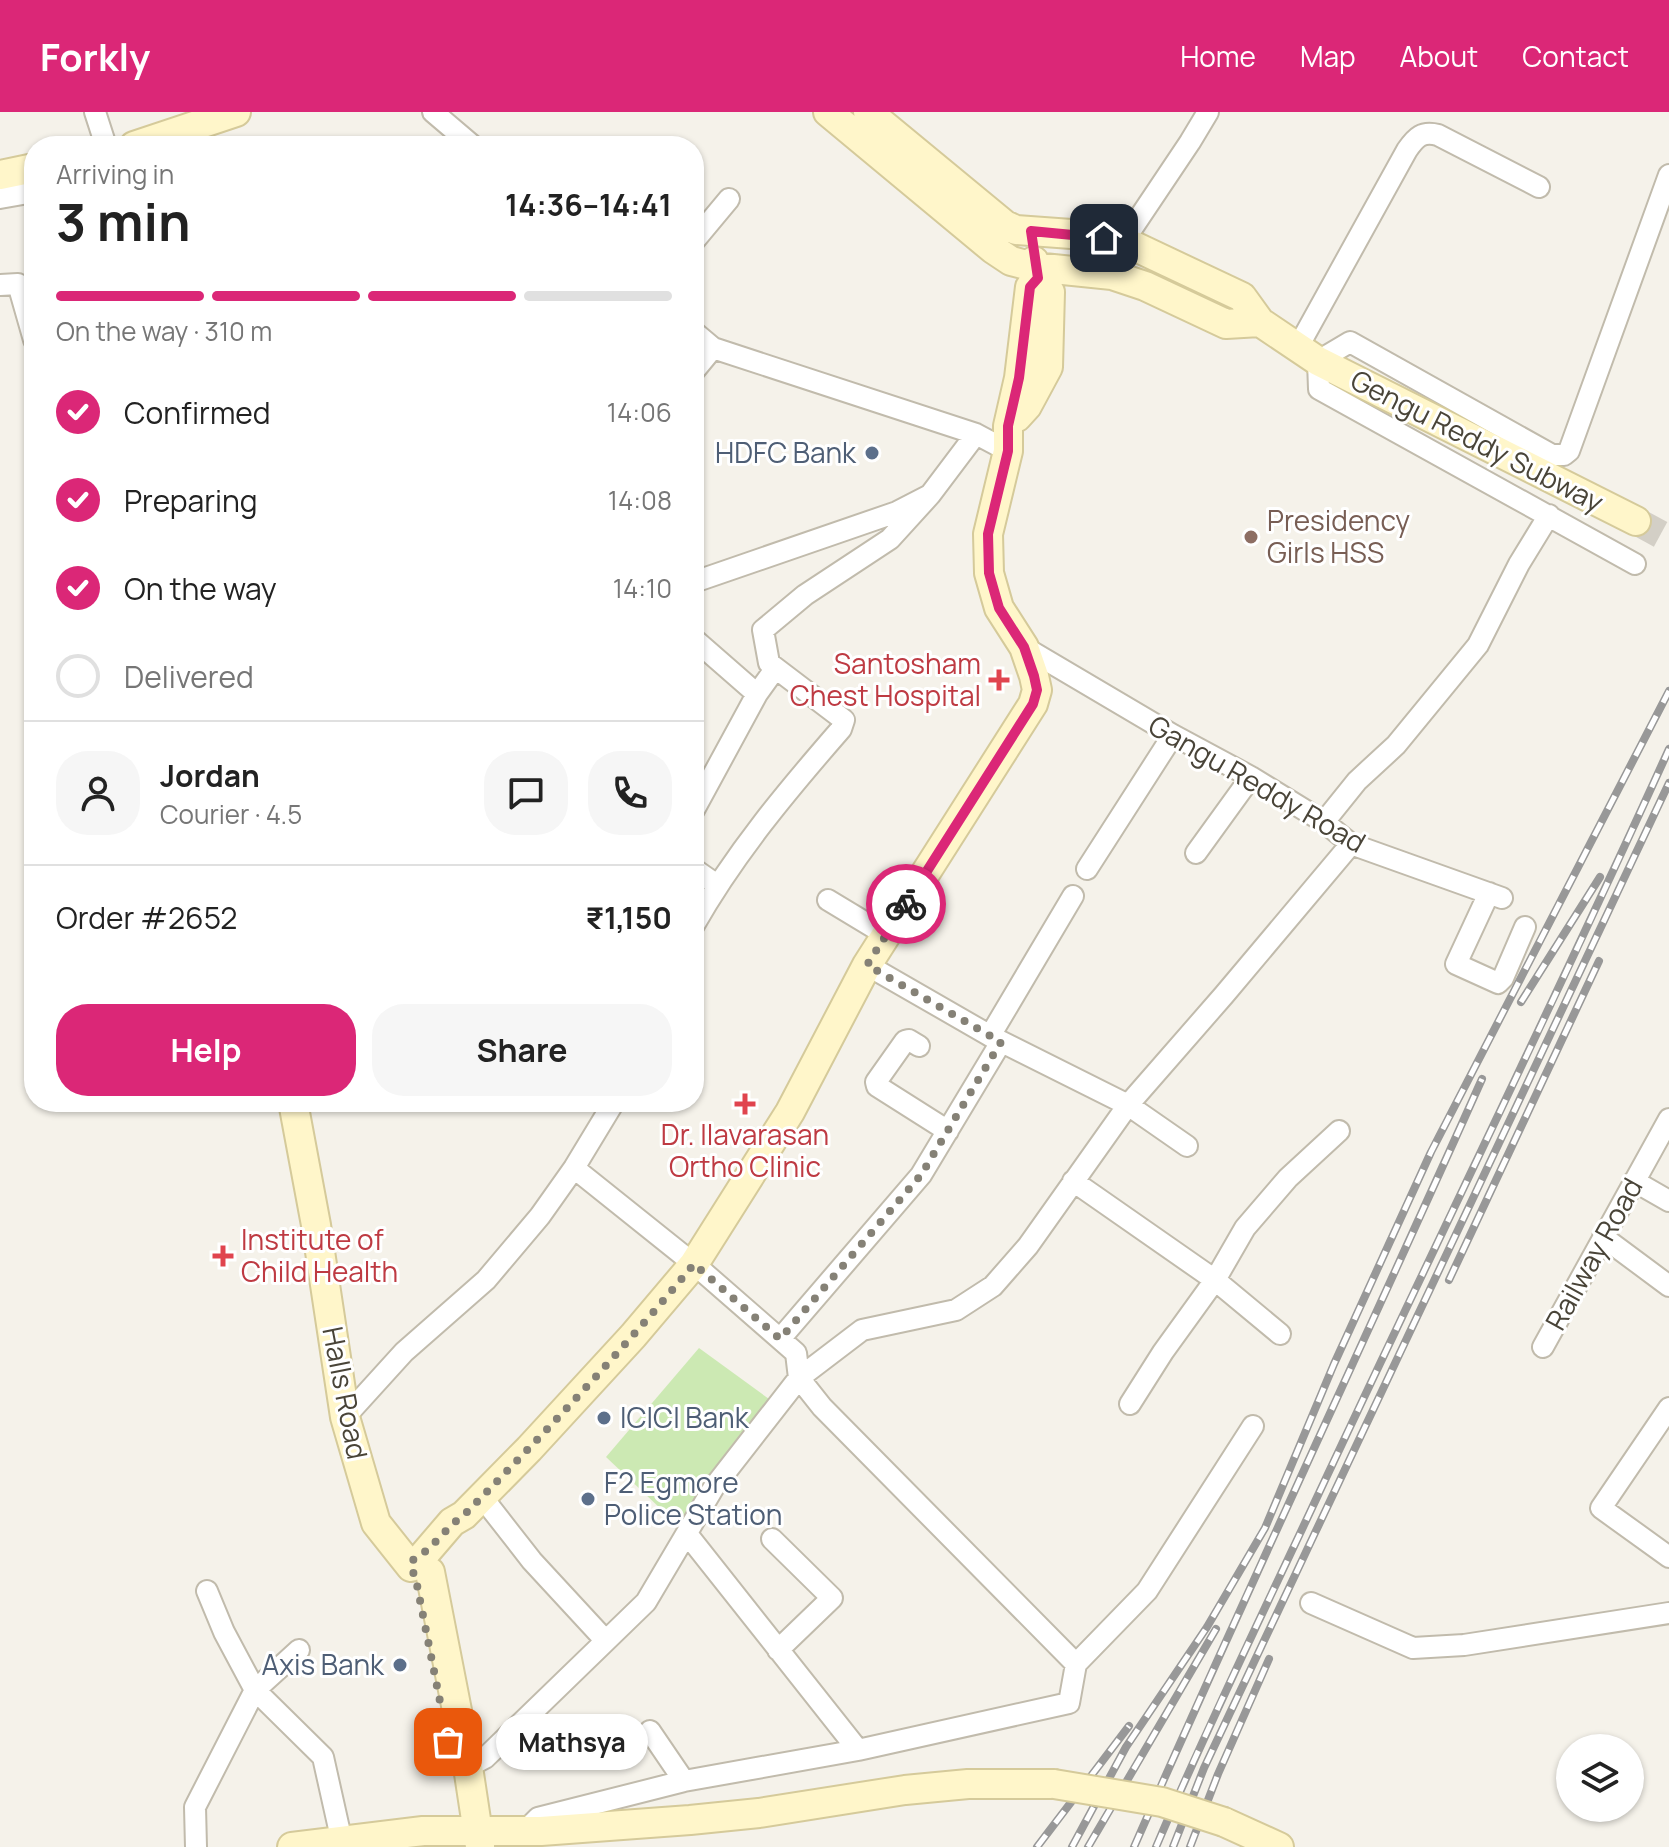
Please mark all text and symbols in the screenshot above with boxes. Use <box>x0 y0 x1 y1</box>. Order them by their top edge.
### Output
text: Forkly <box>40 30 150 82</box>
text: Home <box>1180 37 1256 75</box>
text: Map <box>1300 37 1356 75</box>
text: About <box>1400 37 1478 75</box>
text: Contact <box>1522 37 1629 75</box>
text: Arriving in <box>56 156 174 192</box>
text: 14:36–14:41 <box>505 184 672 225</box>
text: 3 min <box>56 186 191 257</box>
pin <box>1070 204 1138 272</box>
icon: home <box>1082 216 1126 260</box>
text: On the way · 310 m <box>56 313 272 349</box>
street label: Gengu Reddy Subway <box>1345 360 1610 520</box>
icon: check <box>56 390 100 434</box>
text: Confirmed <box>124 392 271 433</box>
text: 14:06 <box>607 394 672 430</box>
place label: HDFC Bank <box>715 433 857 471</box>
marker: HDFC Bank <box>863 444 881 462</box>
icon: check <box>56 478 100 522</box>
text: Preparing <box>124 480 258 521</box>
text: 14:08 <box>608 482 672 518</box>
place label: Presidency Girls HSS <box>1267 501 1410 571</box>
marker: Presidency Girls HSS <box>1242 528 1260 546</box>
icon: check <box>56 566 100 610</box>
text: On the way <box>124 568 277 609</box>
text: 14:10 <box>613 570 672 606</box>
place label: Santosham Chest Hospital <box>790 644 981 714</box>
text: Delivered <box>124 656 254 697</box>
marker: Santosham Chest Hospital <box>988 669 1010 691</box>
street label: Gangu Reddy Road <box>1142 706 1373 861</box>
button: person <box>56 751 140 835</box>
button: chat <box>484 751 568 835</box>
button: phone <box>588 751 672 835</box>
text: Jordan <box>160 755 260 796</box>
text: Courier · 4.5 <box>160 796 302 832</box>
courier <box>866 864 946 944</box>
icon: bike <box>884 882 928 926</box>
text: Order #2652 <box>56 897 237 938</box>
text: ₹1,150 <box>586 897 672 938</box>
button: Help <box>56 1004 356 1096</box>
button: Share <box>372 1004 672 1096</box>
marker: Dr. Ilavarasan Ortho Clinic <box>734 1093 756 1115</box>
place label: Dr. Ilavarasan Ortho Clinic <box>661 1115 829 1185</box>
street label: Railway Road <box>1536 1171 1651 1336</box>
place label: Institute of Child Health <box>241 1220 398 1290</box>
marker: Institute of Child Health <box>212 1245 234 1267</box>
street label: Halls Road <box>315 1323 377 1462</box>
place label: ICICI Bank <box>620 1398 750 1436</box>
marker: ICICI Bank <box>595 1409 613 1427</box>
place label: F2 Egmore Police Station <box>604 1463 782 1533</box>
marker: F2 Egmore Police Station <box>579 1490 597 1508</box>
place label: Axis Bank <box>261 1645 385 1683</box>
marker: Axis Bank <box>391 1656 409 1674</box>
pin <box>414 1708 482 1776</box>
callout: Mathsya <box>496 1714 648 1770</box>
icon: bag <box>426 1720 470 1764</box>
text: Mathsya <box>518 1724 626 1760</box>
map controls <box>1556 1734 1644 1822</box>
button: layers <box>1556 1734 1644 1822</box>

